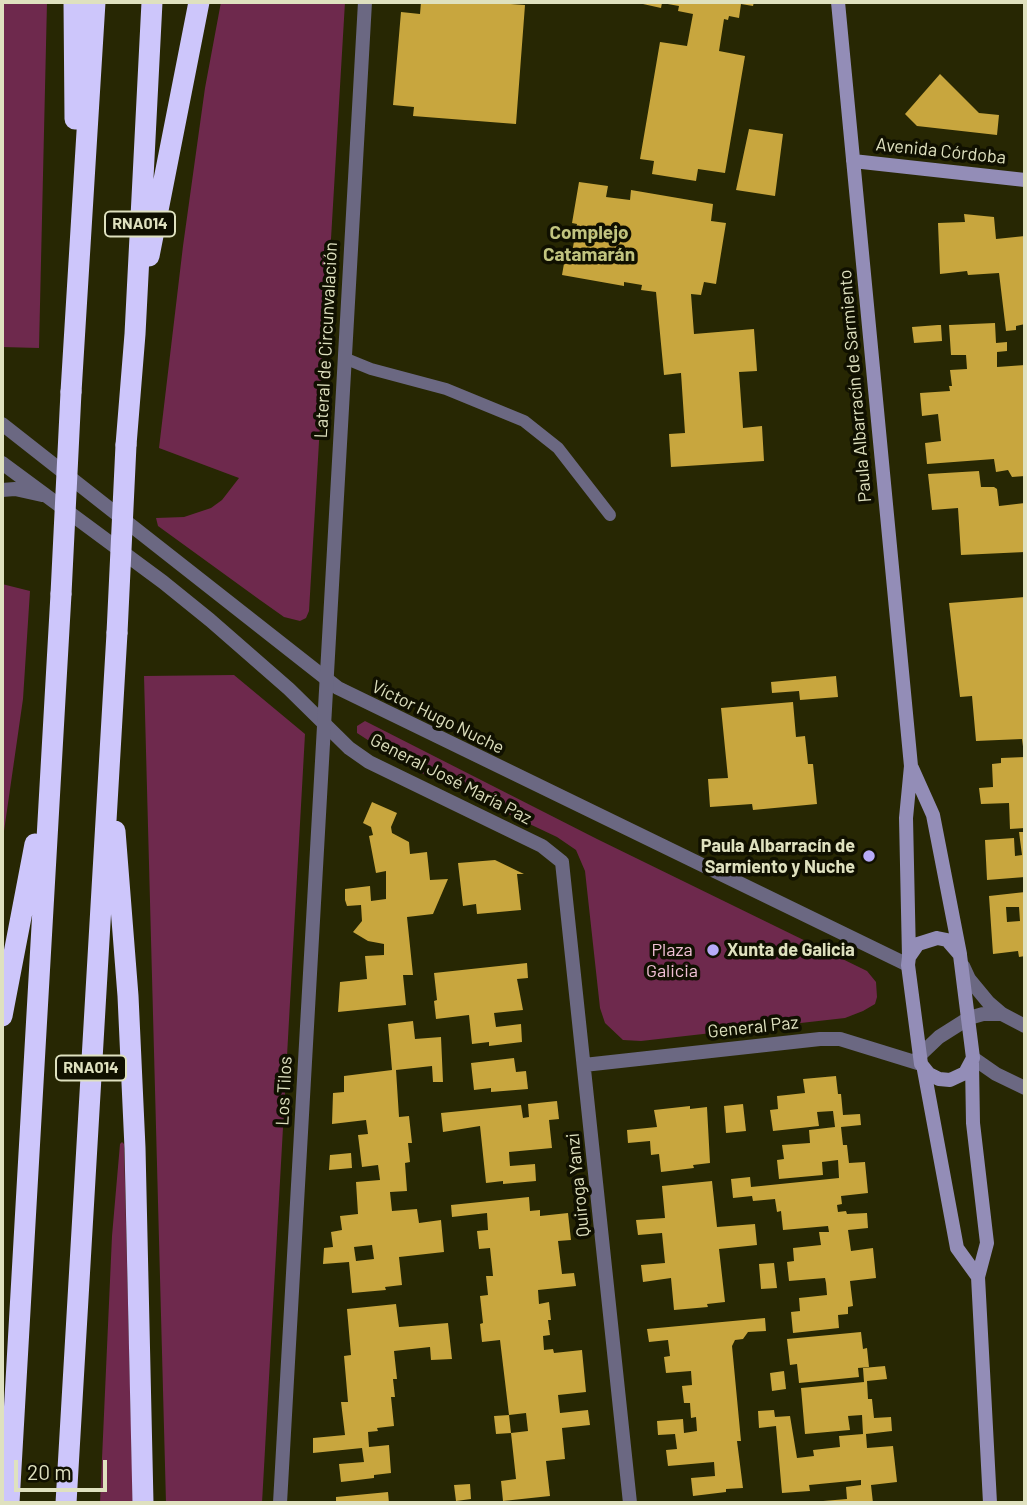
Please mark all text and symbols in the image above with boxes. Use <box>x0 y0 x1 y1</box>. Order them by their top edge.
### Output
street label: Avenida Córdoba <box>875 133 1007 169</box>
road number: RNA014 <box>105 212 175 236</box>
district label: Complejo Catamarán <box>543 222 635 266</box>
street label: Lateral de Circunvalación <box>310 241 342 439</box>
street label: Paula Albarracín de Sarmiento <box>834 269 876 503</box>
street label: Víctor Hugo Nuche <box>368 676 508 758</box>
street label: General José María Paz <box>367 729 535 829</box>
place label: Paula Albarracín de Sarmiento y Nuche <box>701 835 855 878</box>
marker: Paula Albarracín de Sarmiento y Nuche <box>861 848 877 864</box>
park label: Plaza Galicia <box>646 939 698 982</box>
place label: Xunta de Galicia <box>727 939 855 961</box>
marker: Xunta de Galicia <box>705 942 721 958</box>
street label: General Paz <box>707 1012 799 1042</box>
road number: RNA014 <box>56 1056 126 1080</box>
street label: Los Tilos <box>271 1056 297 1126</box>
street label: Quiroga Yanzi <box>562 1132 594 1238</box>
scale bar <box>18 1446 110 1490</box>
text: 20 m <box>27 1459 72 1484</box>

